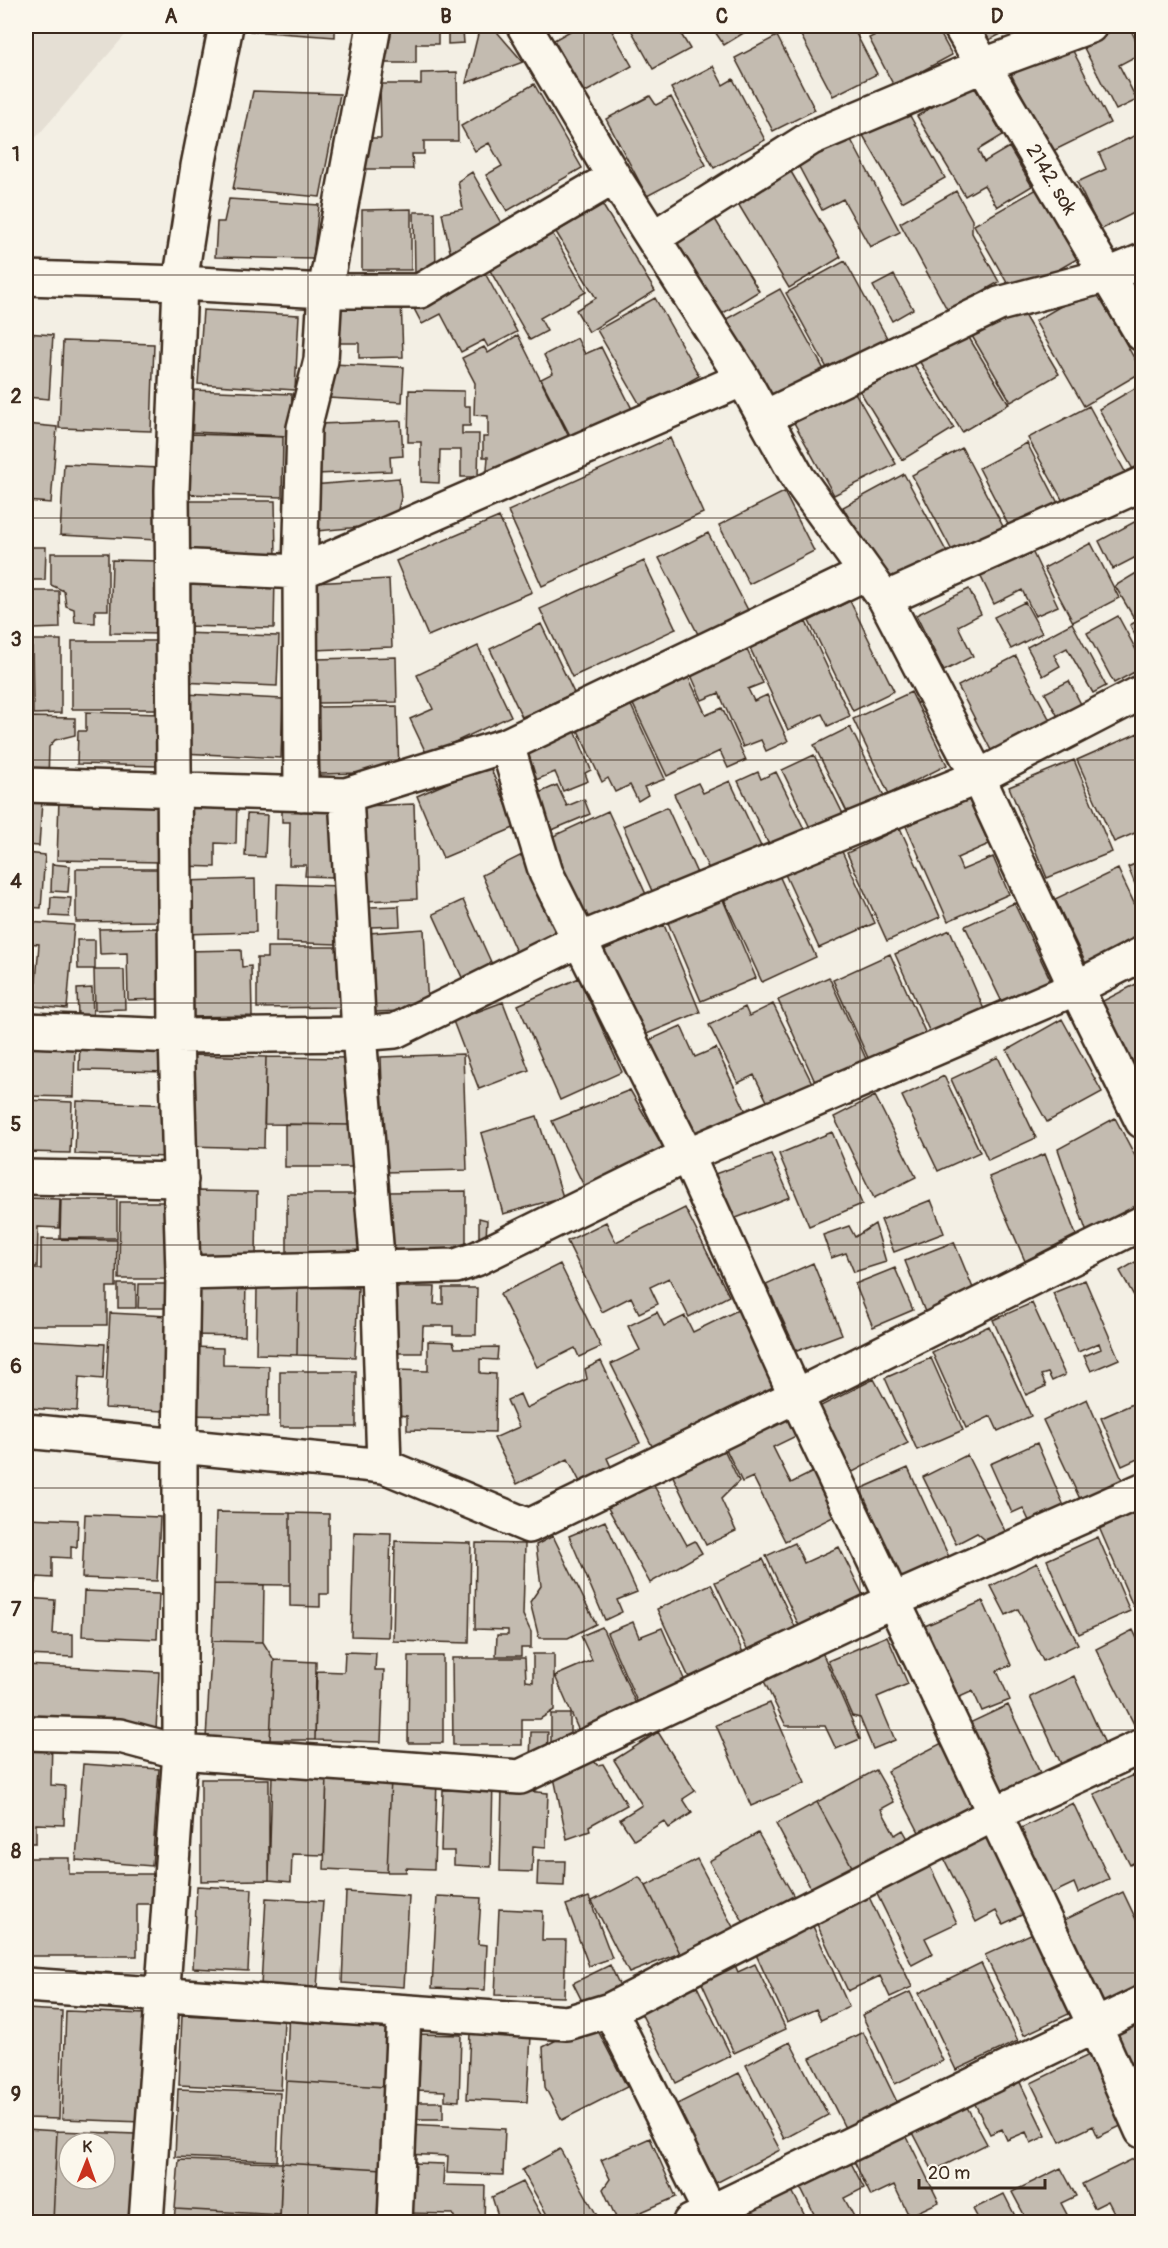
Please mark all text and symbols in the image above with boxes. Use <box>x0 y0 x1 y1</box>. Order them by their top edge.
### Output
text: A <box>165 4 178 29</box>
text: B <box>440 4 452 29</box>
text: C <box>716 4 728 29</box>
text: D <box>991 4 1004 29</box>
street label: 2142. sok <box>1021 139 1083 220</box>
text: 1 <box>12 142 20 167</box>
text: 2 <box>10 384 22 409</box>
text: 3 <box>10 627 22 652</box>
text: 4 <box>10 869 22 894</box>
text: 5 <box>11 1112 22 1137</box>
text: 6 <box>10 1354 22 1379</box>
text: 7 <box>11 1597 22 1622</box>
text: 8 <box>11 1839 21 1864</box>
text: 9 <box>11 2082 21 2107</box>
north arrow <box>57 2131 117 2191</box>
text: K <box>82 2137 93 2157</box>
scale bar <box>919 2152 1045 2190</box>
text: 20 m <box>928 2162 970 2185</box>

